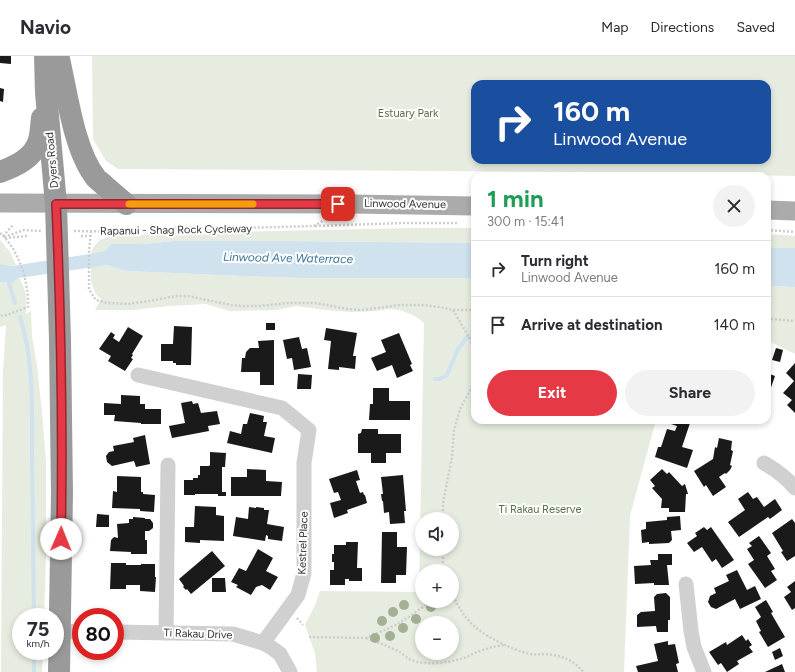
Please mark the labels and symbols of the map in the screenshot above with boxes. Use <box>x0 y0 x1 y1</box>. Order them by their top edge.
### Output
park label: Estuary Park <box>378 107 439 120</box>
street label: Dyers Road <box>43 131 61 189</box>
pin <box>321 187 355 221</box>
street label: Linwood Avenue <box>364 197 446 211</box>
street label: Rapanui - Shag Rock Cycleway <box>100 222 252 238</box>
water label: Linwood Ave Waterrace <box>223 250 354 266</box>
park label: Ti Rakau Reserve <box>499 503 581 516</box>
street label: Kestrel Place <box>295 511 311 575</box>
position arrow <box>40 518 82 560</box>
speed limit sign: 80 <box>72 608 124 660</box>
street label: Ti Rakau Drive <box>163 626 233 642</box>

